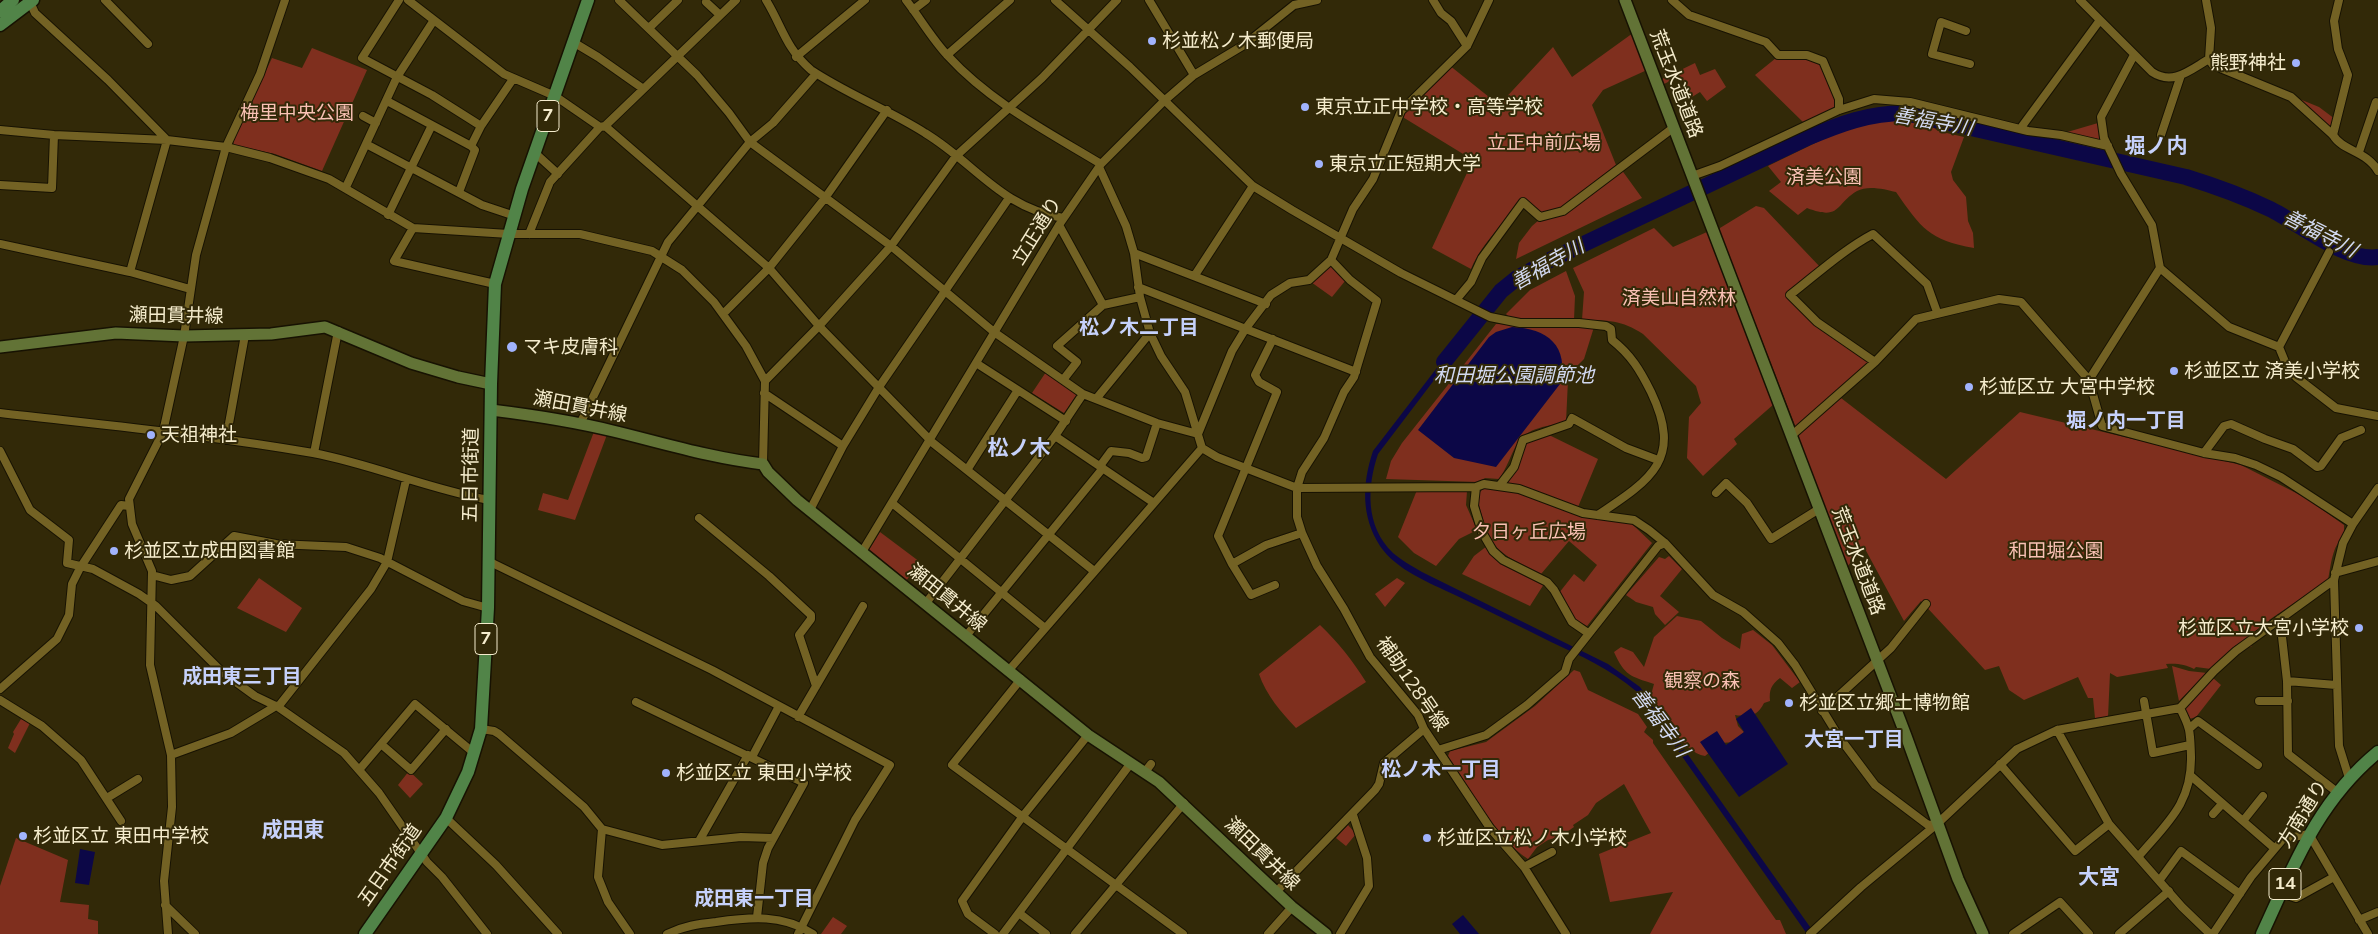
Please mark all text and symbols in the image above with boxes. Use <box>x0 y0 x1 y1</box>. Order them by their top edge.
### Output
street label: 荒玉水道道路 <box>1645 27 1707 141</box>
place label: 杉並松ノ木郵便局 <box>1162 30 1314 52</box>
marker: 杉並松ノ木郵便局 <box>1146 35 1158 47</box>
place label: 熊野神社 <box>2210 52 2286 74</box>
marker: 熊野神社 <box>2290 57 2302 69</box>
place label: 東京立正中学校・高等学校 <box>1315 96 1543 118</box>
road number: 7 <box>537 100 559 132</box>
marker: 東京立正中学校・高等学校 <box>1299 101 1311 113</box>
park label: 梅里中央公園 <box>240 102 354 124</box>
water label: 善福寺川 <box>1892 103 1974 141</box>
park label: 立正中前広場 <box>1487 132 1601 154</box>
district label: 堀ノ内 <box>2125 134 2187 160</box>
place label: 東京立正短期大学 <box>1329 153 1481 175</box>
marker: 東京立正短期大学 <box>1313 158 1325 170</box>
park label: 済美公園 <box>1786 166 1862 188</box>
street label: 立正通り <box>1007 193 1067 269</box>
water label: 善福寺川 <box>2279 205 2361 263</box>
water label: 善福寺川 <box>1507 235 1589 295</box>
park label: 済美山自然林 <box>1622 287 1736 309</box>
street label: 瀬田貫井線 <box>128 304 224 328</box>
district label: 松ノ木二丁目 <box>1079 316 1199 340</box>
place label: マキ皮膚科 <box>523 336 618 358</box>
marker: マキ皮膚科 <box>505 340 519 354</box>
place label: 杉並区立 済美小学校 <box>2184 360 2360 382</box>
water label: 和田堀公園調節池 <box>1434 364 1594 388</box>
marker: 杉並区立 済美小学校 <box>2168 365 2180 377</box>
place label: 杉並区立 大宮中学校 <box>1979 376 2155 398</box>
marker: 杉並区立 大宮中学校 <box>1963 381 1975 393</box>
street label: 瀬田貫井線 <box>531 387 629 427</box>
district label: 堀ノ内一丁目 <box>2066 409 2186 433</box>
place label: 天祖神社 <box>161 424 237 446</box>
street label: 五日市街道 <box>459 427 483 523</box>
marker: 天祖神社 <box>145 429 157 441</box>
district label: 松ノ木 <box>988 436 1050 462</box>
street label: 荒玉水道道路 <box>1827 504 1889 618</box>
park label: 夕日ヶ丘広場 <box>1472 521 1586 543</box>
place label: 杉並区立成田図書館 <box>124 540 295 562</box>
park label: 和田堀公園 <box>2009 540 2103 562</box>
marker: 杉並区立成田図書館 <box>108 545 120 557</box>
street label: 瀬田貫井線 <box>903 559 991 637</box>
place label: 杉並区立大宮小学校 <box>2178 617 2349 639</box>
marker: 杉並区立大宮小学校 <box>2353 622 2365 634</box>
road number: 7 <box>475 624 497 654</box>
street label: 補助128号線 <box>1371 632 1453 736</box>
district label: 成田東三丁目 <box>182 665 302 689</box>
park label: 観察の森 <box>1664 670 1740 692</box>
water label: 善福寺川 <box>1626 684 1694 762</box>
place label: 杉並区立郷土博物館 <box>1799 692 1970 714</box>
marker: 杉並区立郷土博物館 <box>1783 697 1795 709</box>
district label: 大宮一丁目 <box>1804 728 1904 752</box>
district label: 松ノ木一丁目 <box>1381 758 1501 782</box>
place label: 杉並区立 東田小学校 <box>676 762 852 784</box>
marker: 杉並区立 東田小学校 <box>660 767 672 779</box>
street label: 方南通り <box>2273 776 2333 852</box>
street label: 瀬田貫井線 <box>1220 813 1304 895</box>
district label: 成田東 <box>262 818 324 844</box>
street label: 五日市街道 <box>353 820 427 910</box>
place label: 杉並区立 東田中学校 <box>33 825 209 847</box>
place label: 杉並区立松ノ木小学校 <box>1437 827 1627 849</box>
marker: 杉並区立 東田中学校 <box>17 830 29 842</box>
marker: 杉並区立松ノ木小学校 <box>1421 832 1433 844</box>
district label: 大宮 <box>2078 865 2120 891</box>
road number: 14 <box>2269 869 2301 900</box>
district label: 成田東一丁目 <box>694 887 814 911</box>

